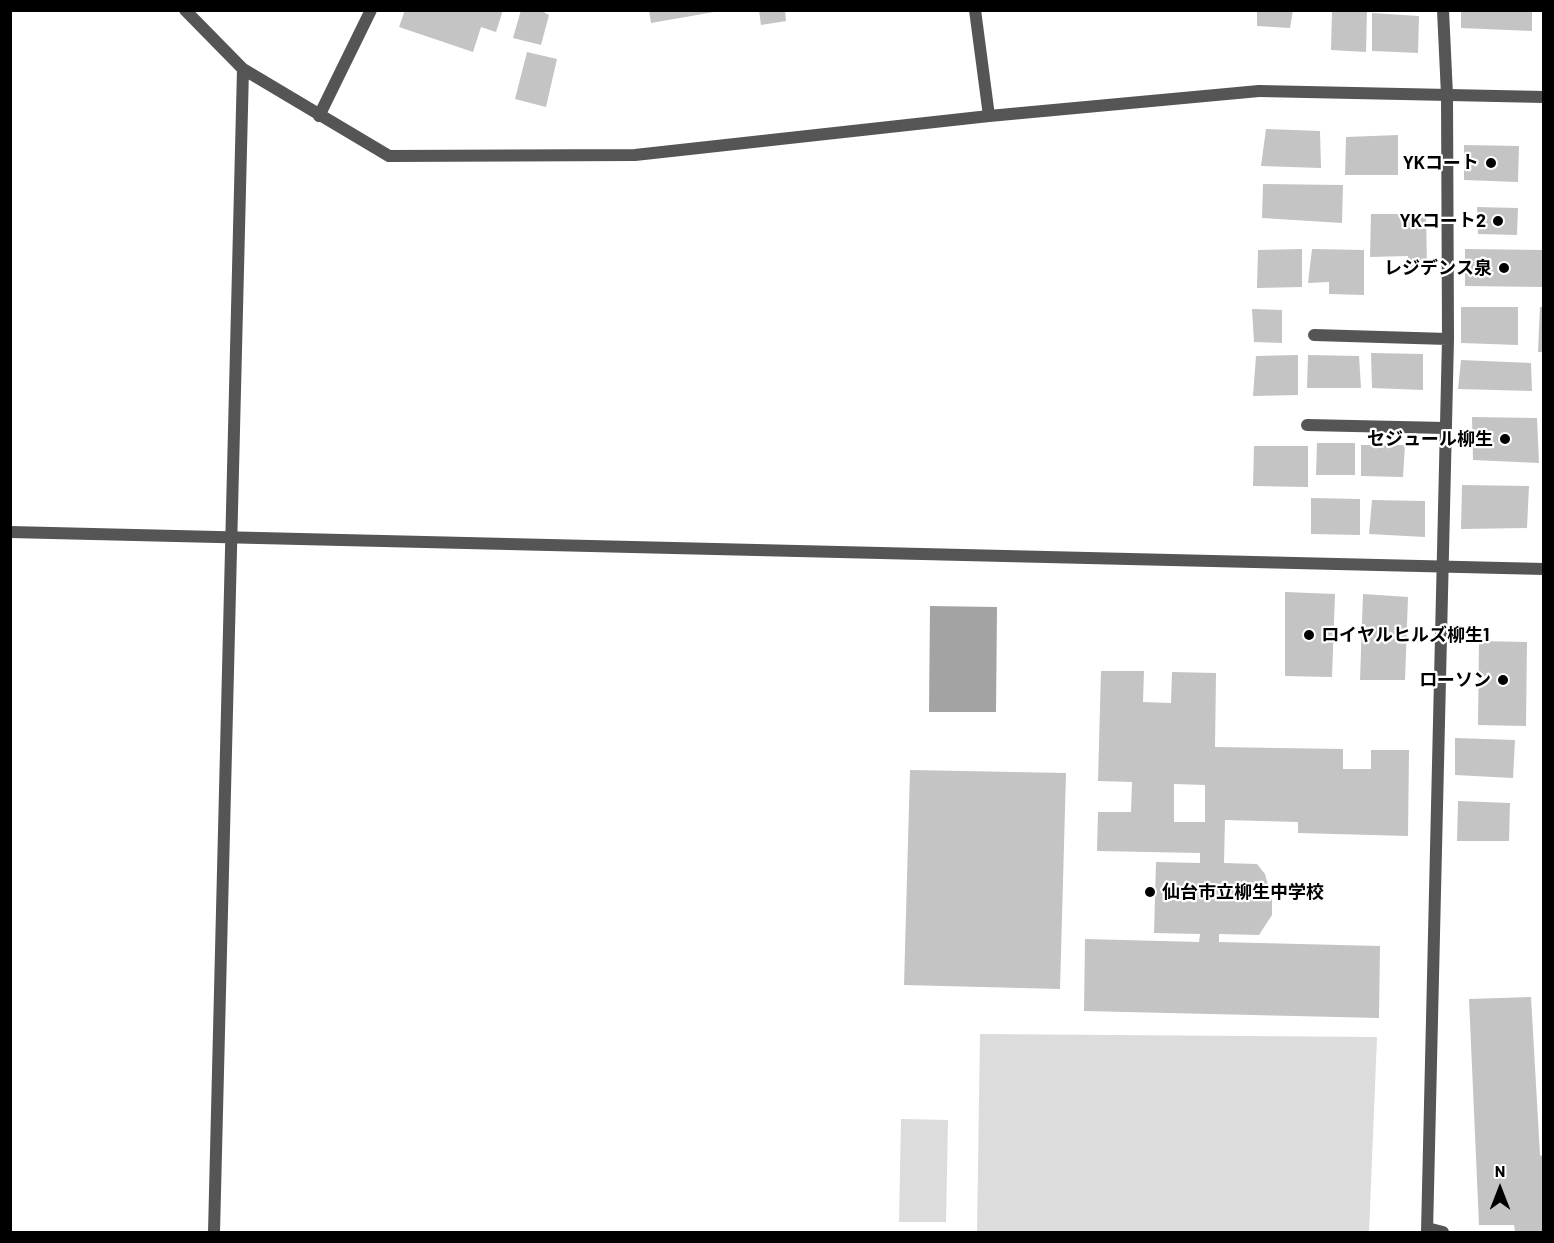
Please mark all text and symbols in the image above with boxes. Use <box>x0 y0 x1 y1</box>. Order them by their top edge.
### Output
place label: YKコート <box>1403 152 1479 174</box>
marker: YKコート <box>1484 156 1498 170</box>
place label: YKコート2 <box>1400 210 1486 232</box>
marker: YKコート2 <box>1491 214 1505 228</box>
place label: レジデンス泉 <box>1384 257 1492 279</box>
marker: レジデンス泉 <box>1497 261 1511 275</box>
place label: セジュール柳生 <box>1367 428 1493 450</box>
marker: セジュール柳生 <box>1498 432 1512 446</box>
place label: ロイヤルヒルズ柳生1 <box>1321 624 1489 646</box>
marker: ロイヤルヒルズ柳生1 <box>1302 628 1316 642</box>
place label: ローソン <box>1419 669 1491 691</box>
marker: ローソン <box>1496 673 1510 687</box>
place label: 仙台市立柳生中学校 <box>1162 881 1324 903</box>
marker: 仙台市立柳生中学校 <box>1143 885 1157 899</box>
north arrow <box>1470 1159 1530 1219</box>
text: N <box>1495 1161 1505 1180</box>

